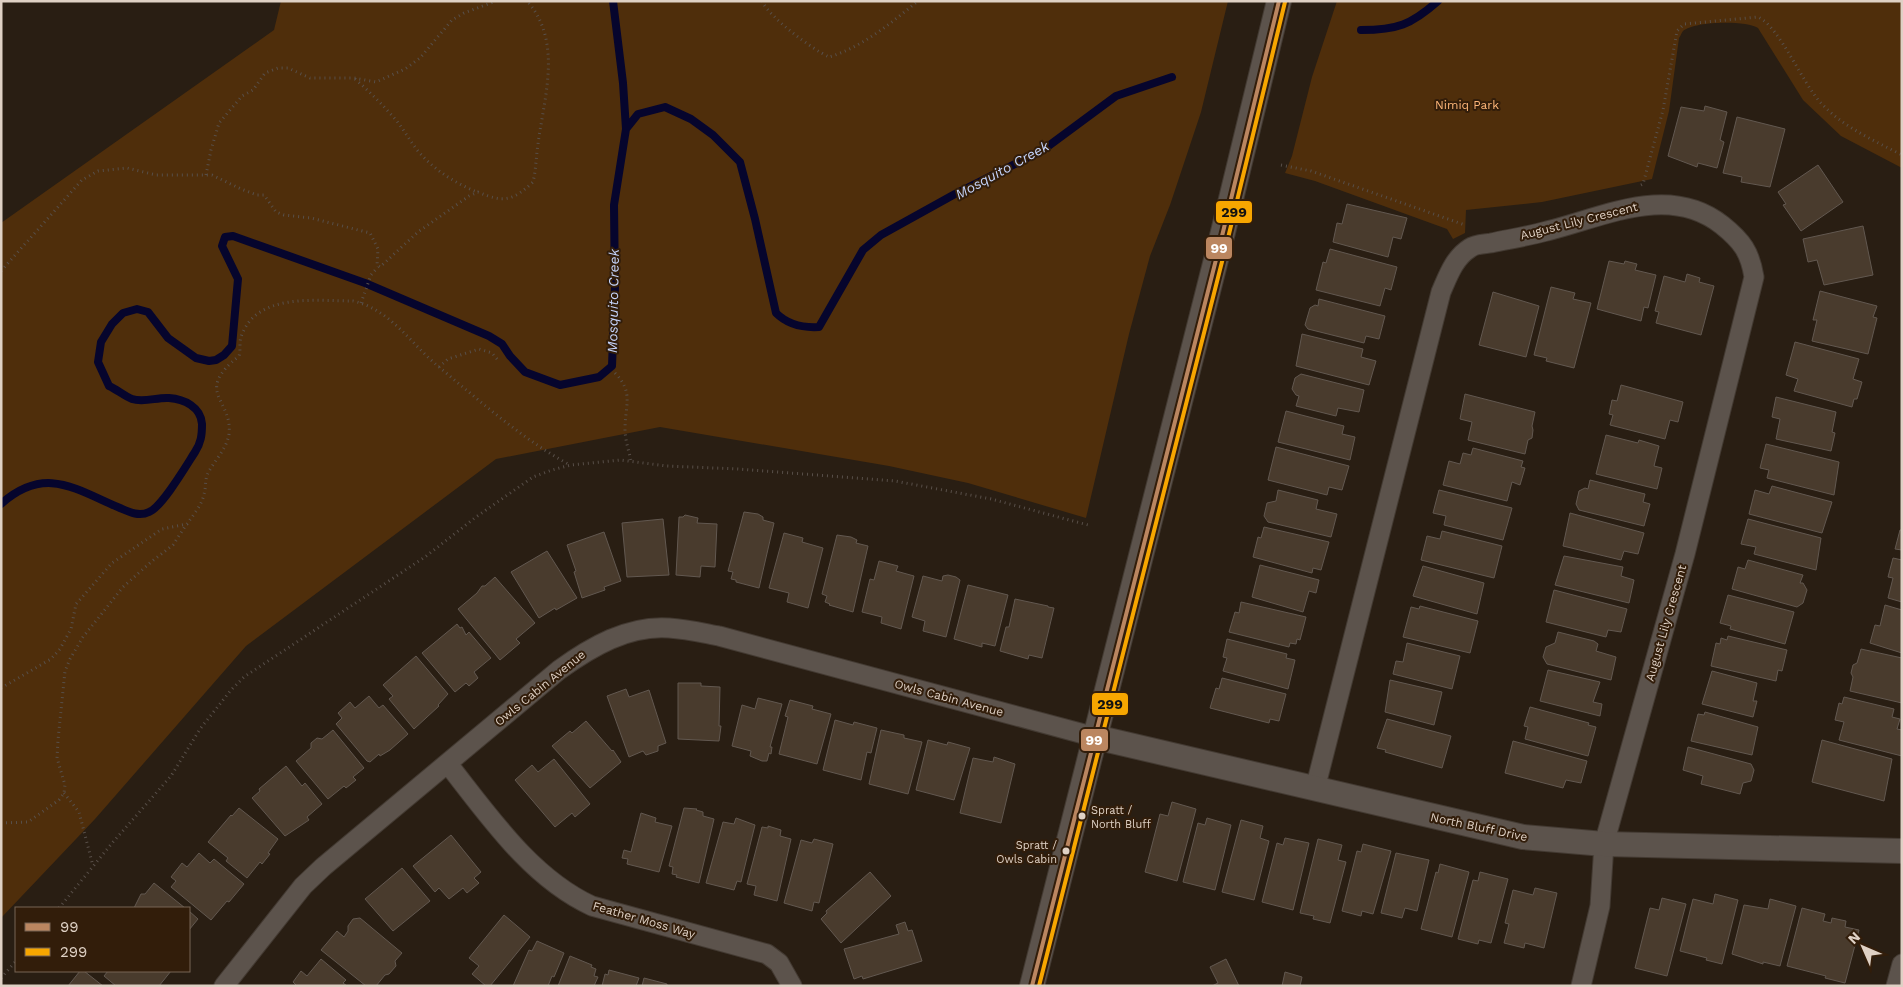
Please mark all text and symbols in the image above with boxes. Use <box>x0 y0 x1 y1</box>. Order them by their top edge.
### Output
park label: Nimiq Park <box>1435 98 1499 112</box>
water label: Mosquito Creek <box>952 138 1052 202</box>
line badge: 299 <box>1215 200 1253 224</box>
street label: August Lily Crescent <box>1519 200 1639 242</box>
text: 299 <box>1221 204 1247 220</box>
line badge: 99 <box>1205 236 1233 260</box>
text: 99 <box>1210 240 1228 256</box>
water label: Mosquito Creek <box>604 248 622 353</box>
street label: August Lily Crescent <box>1643 563 1689 683</box>
street label: Owls Cabin Avenue <box>492 647 588 729</box>
street label: Owls Cabin Avenue <box>893 677 1005 719</box>
line badge: 299 <box>1091 692 1129 716</box>
text: 299 <box>1097 696 1123 712</box>
line badge: 99 <box>1080 728 1109 752</box>
text: 99 <box>1085 732 1103 748</box>
place label: Spratt / North Bluff <box>1091 804 1151 831</box>
street label: North Bluff Drive <box>1429 810 1529 844</box>
marker: Spratt / North Bluff <box>1077 811 1087 821</box>
place label: Spratt / Owls Cabin <box>996 839 1057 866</box>
marker: Spratt / Owls Cabin <box>1061 846 1071 856</box>
street label: Feather Moss Way <box>591 899 698 942</box>
legend <box>15 907 190 972</box>
text: 99 <box>60 918 79 936</box>
north arrow <box>1838 922 1888 972</box>
text: N <box>1844 928 1863 947</box>
text: 299 <box>60 943 87 961</box>

